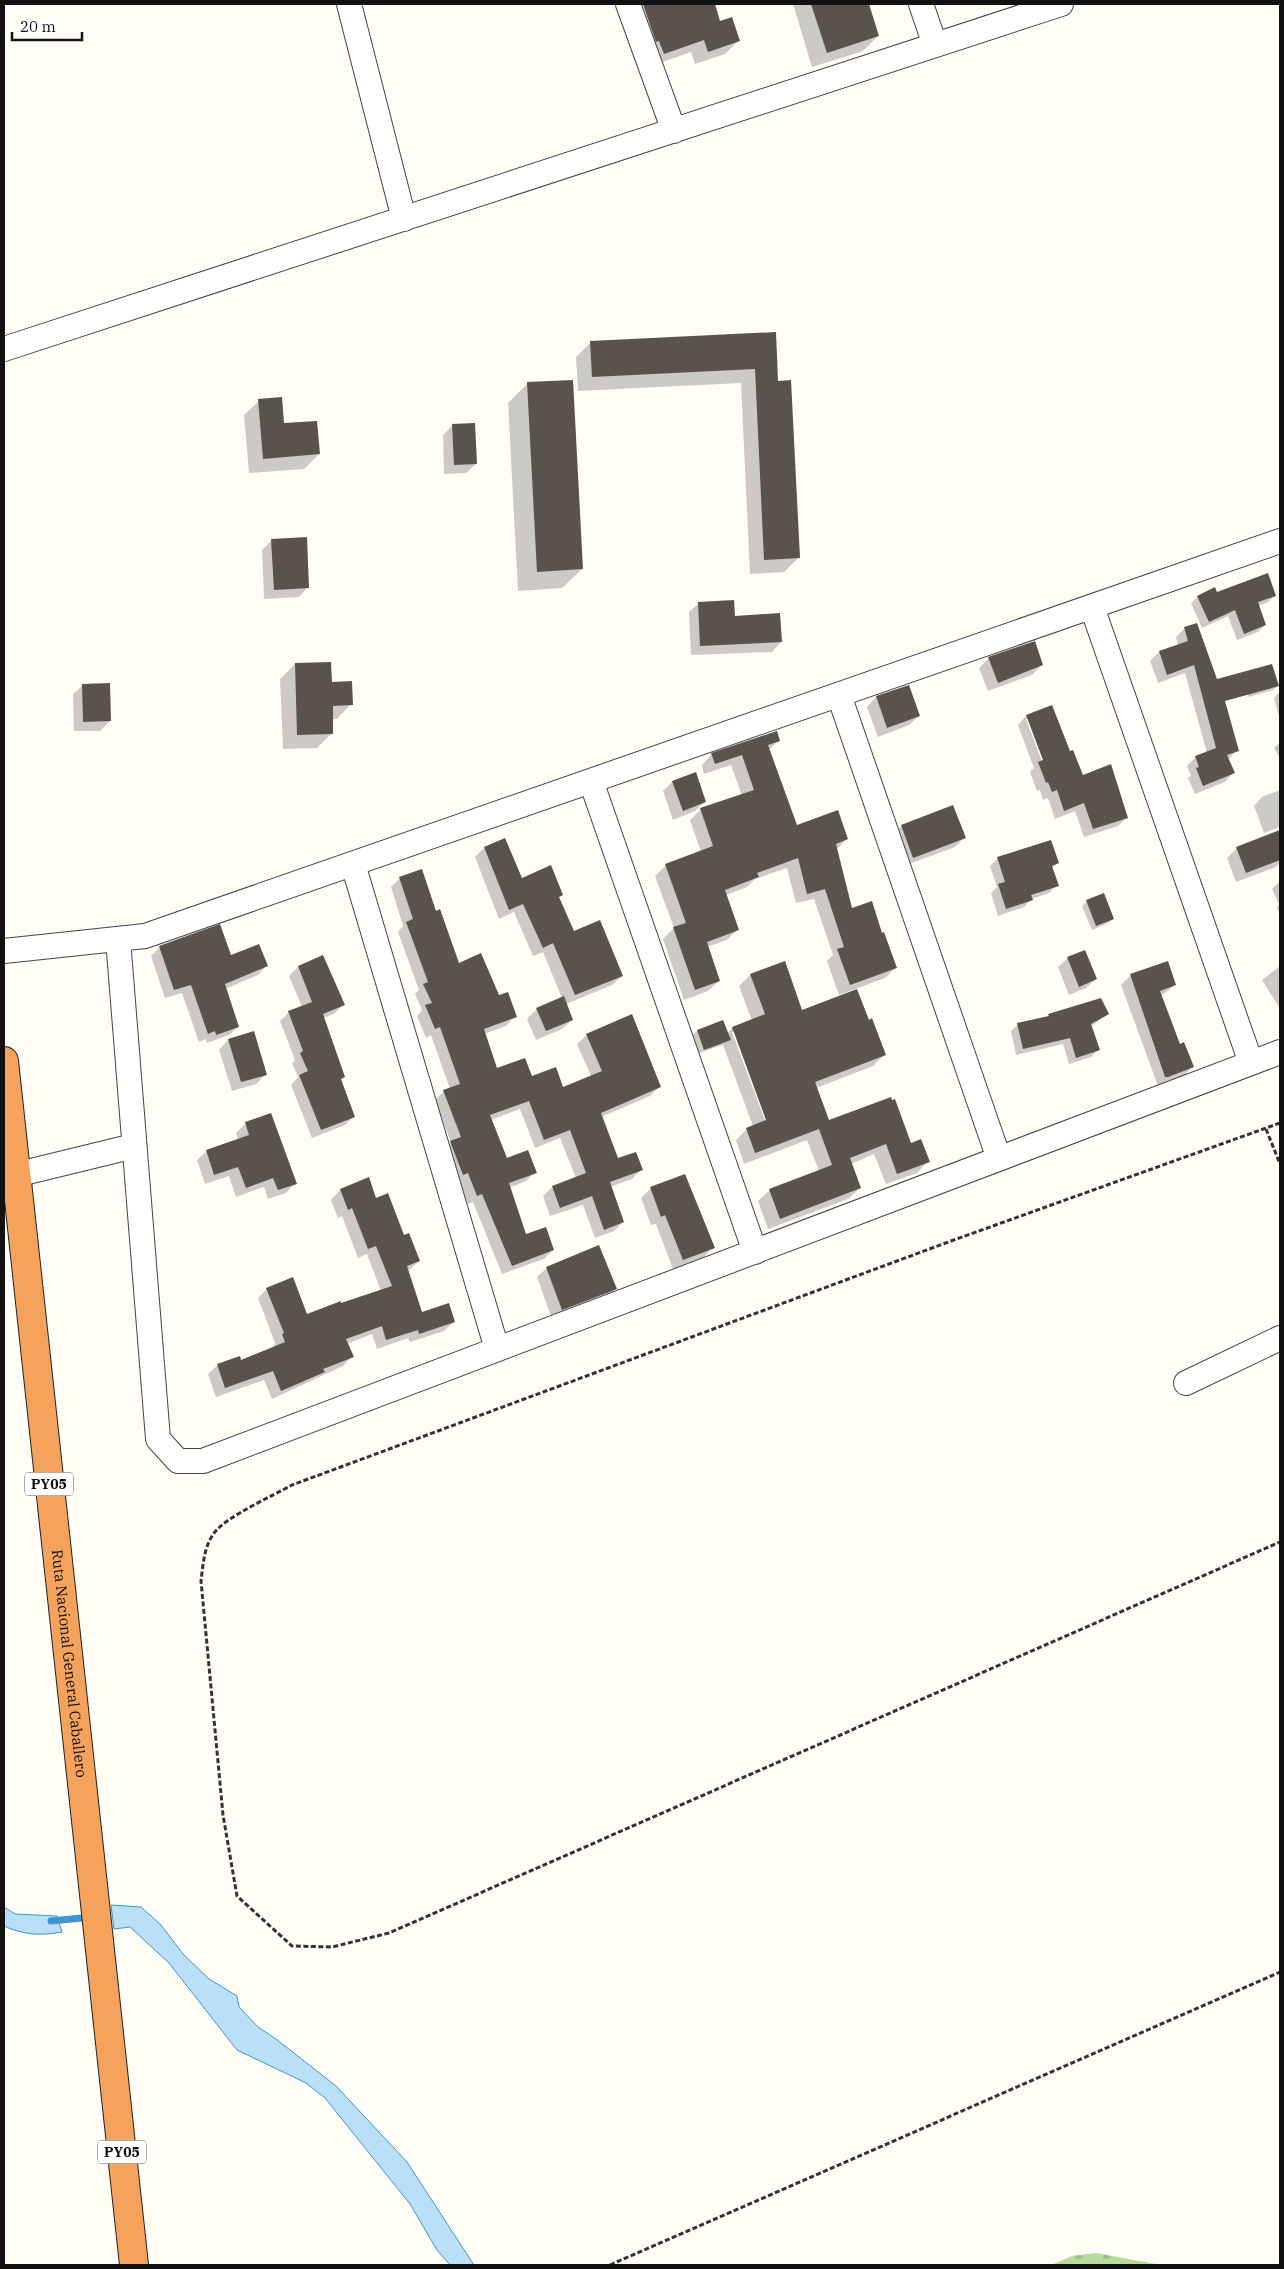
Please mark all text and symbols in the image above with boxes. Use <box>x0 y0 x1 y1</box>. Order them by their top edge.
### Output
scale bar <box>12 10 82 42</box>
text: 20 m <box>20 17 56 36</box>
road number: PY05 <box>25 1472 73 1496</box>
street label: Ruta Nacional General Caballero <box>48 1548 91 1779</box>
road number: PY05 <box>98 2140 146 2164</box>

